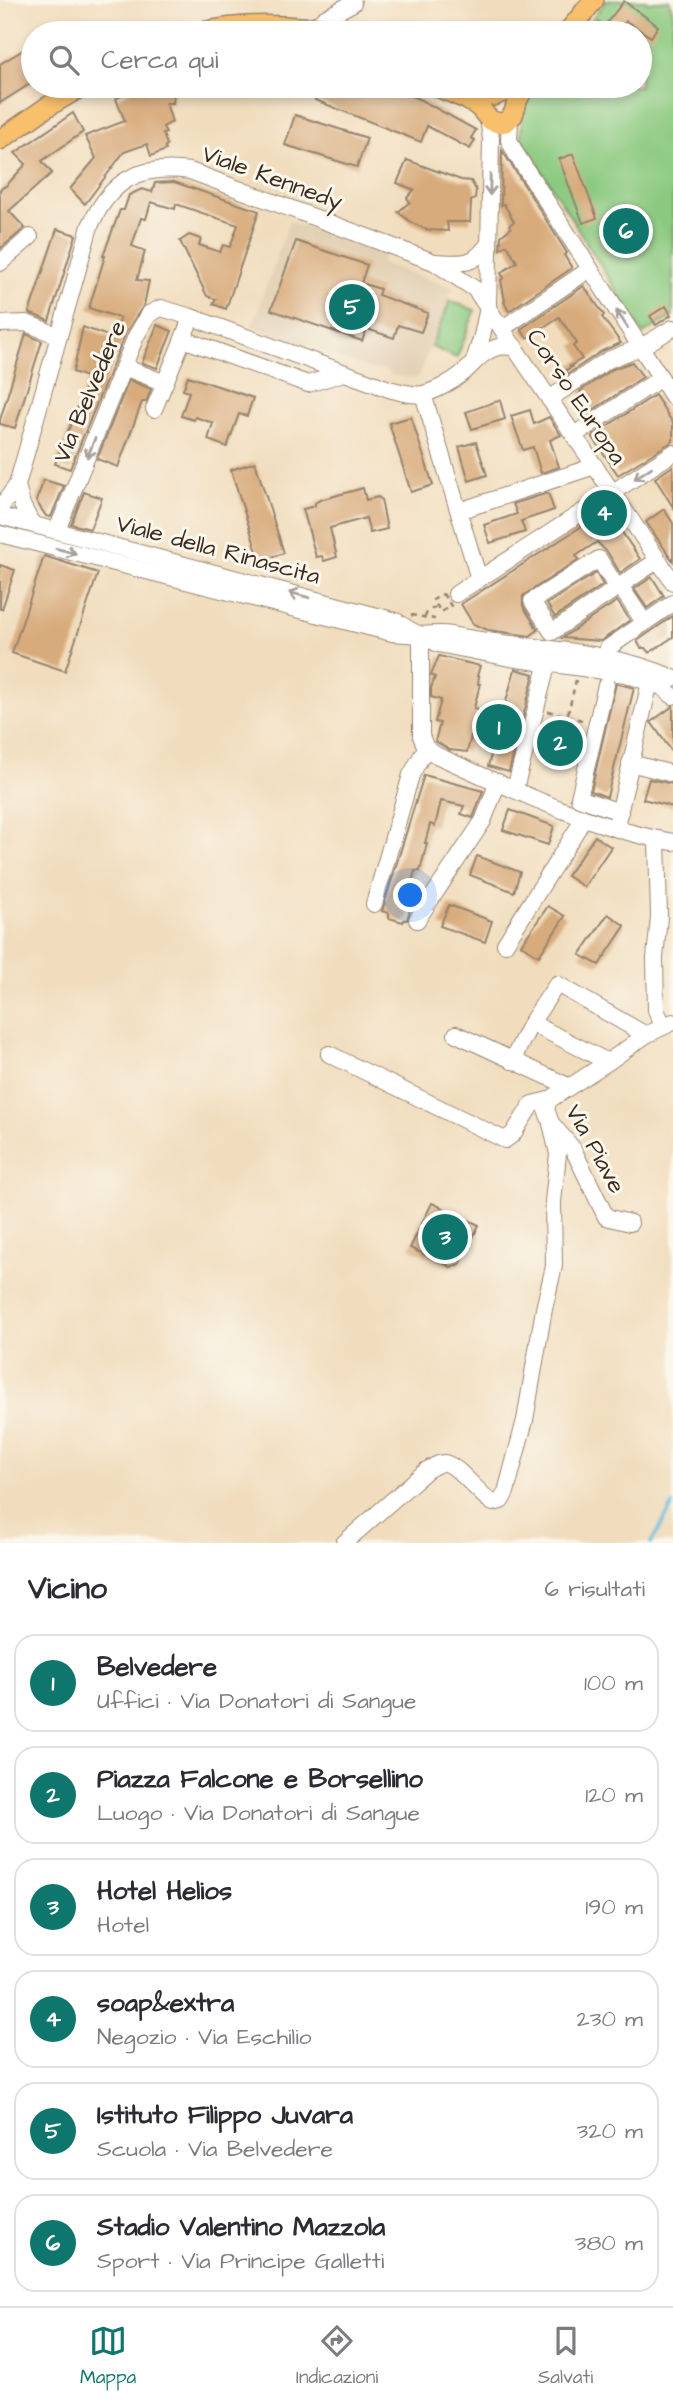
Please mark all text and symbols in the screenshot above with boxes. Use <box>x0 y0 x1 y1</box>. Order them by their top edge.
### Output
search box <box>21 21 652 98</box>
icon: search <box>45 41 83 79</box>
text: Cerca qui <box>101 42 218 78</box>
street label: Viale Kennedy <box>197 137 347 220</box>
one-way arrow <box>484 173 497 196</box>
pin: 6 <box>603 205 649 257</box>
pin: 5 <box>329 281 375 333</box>
one-way arrow <box>615 310 630 329</box>
street label: Via Belvedere <box>45 316 135 468</box>
street label: Corso Europa <box>518 322 634 472</box>
one-way arrow <box>83 436 96 458</box>
one-way arrow <box>634 466 653 480</box>
pin: 4 <box>581 487 627 539</box>
street label: Viale della Rinascita <box>112 506 324 594</box>
one-way arrow <box>54 545 77 558</box>
one-way arrow <box>288 588 311 601</box>
pin: 1 <box>476 701 522 753</box>
pin: 2 <box>537 717 583 769</box>
your location <box>393 878 427 912</box>
street label: Via Piave <box>557 1098 633 1200</box>
pin: 3 <box>422 1211 468 1263</box>
text: Vicino <box>28 1568 107 1610</box>
text: 6 risultati <box>545 1573 645 1605</box>
text: Belvedere <box>97 1649 217 1685</box>
text: 1 <box>52 1667 54 1699</box>
text: 100 m <box>584 1667 643 1699</box>
text: Uffici · Via Donatori di Sangue <box>97 1685 416 1717</box>
text: Piazza Falcone e Borsellino <box>97 1761 423 1797</box>
text: 2 <box>46 1779 60 1811</box>
text: 120 m <box>585 1779 643 1811</box>
text: Luogo · Via Donatori di Sangue <box>97 1797 420 1829</box>
text: Hotel Helios <box>97 1873 232 1909</box>
text: 3 <box>47 1891 59 1923</box>
text: 190 m <box>585 1891 643 1923</box>
text: Hotel <box>97 1909 149 1941</box>
text: soap&extra <box>97 1985 234 2021</box>
text: 4 <box>45 2003 61 2035</box>
text: 230 m <box>577 2003 643 2035</box>
text: Negozio · Via Eschilio <box>97 2021 312 2053</box>
text: Istituto Filippo Juvara <box>97 2097 353 2133</box>
text: 5 <box>45 2115 61 2147</box>
text: 320 m <box>577 2115 643 2147</box>
text: Scuola · Via Belvedere <box>97 2133 333 2165</box>
text: Stadio Valentino Mazzola <box>97 2209 385 2245</box>
text: 6 <box>46 2227 60 2259</box>
text: 380 m <box>575 2227 643 2259</box>
text: Sport · Via Principe Galletti <box>97 2245 384 2277</box>
tab: Mappa <box>80 2322 136 2391</box>
tab: Indicazioni <box>296 2322 378 2391</box>
tab: Salvati <box>538 2322 593 2391</box>

